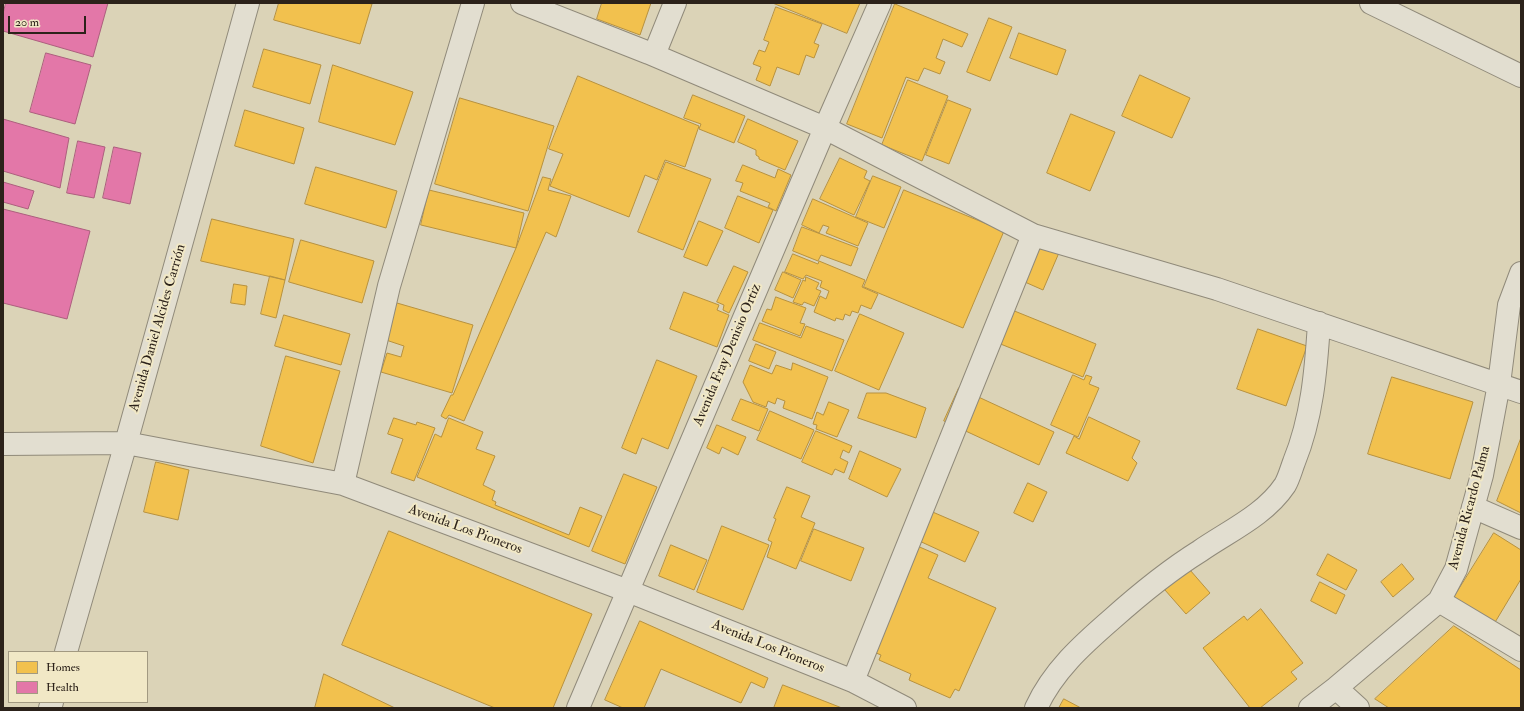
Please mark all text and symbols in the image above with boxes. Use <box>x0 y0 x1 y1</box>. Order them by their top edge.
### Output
scale bar <box>10 8 88 34</box>
text: 20 m <box>15 15 39 30</box>
street label: Avenida Daniel Alcides Carrión <box>126 242 190 414</box>
street label: Avenida Fray Denisio Ortiz <box>690 281 766 429</box>
street label: Avenida Ricardo Palma <box>1445 444 1495 572</box>
street label: Avenida Los Pioneros <box>406 502 524 558</box>
street label: Avenida Los Pioneros <box>709 617 827 677</box>
legend <box>8 651 148 703</box>
text: Homes <box>46 660 80 675</box>
text: Health <box>46 680 79 695</box>

